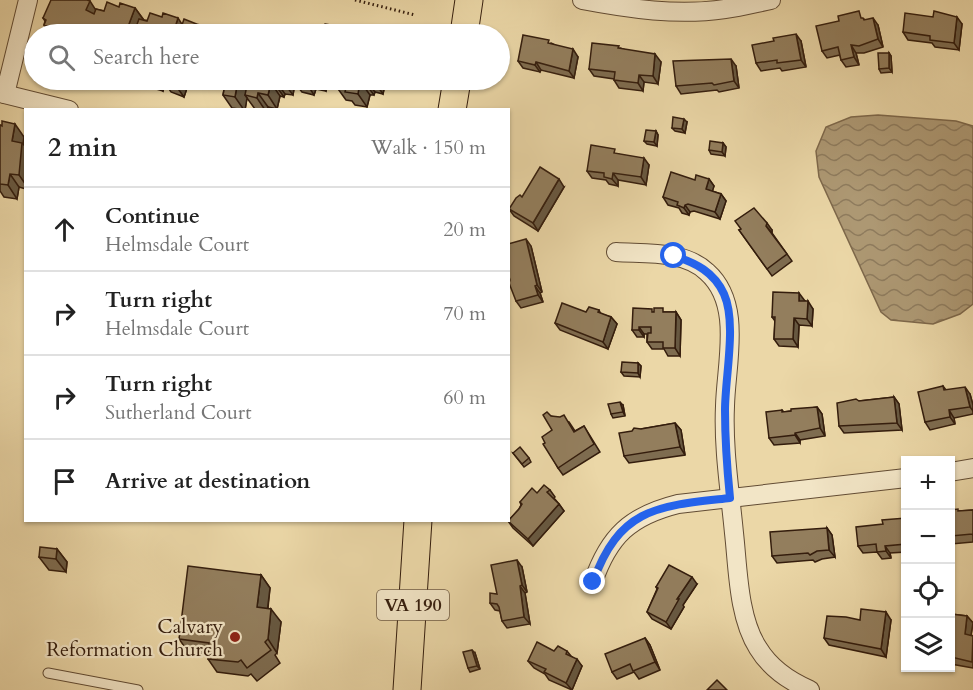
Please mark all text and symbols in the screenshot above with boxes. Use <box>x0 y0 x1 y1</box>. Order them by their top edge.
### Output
search box <box>24 24 510 90</box>
icon: search <box>45 41 78 74</box>
text: Search here <box>93 42 200 72</box>
text: 2 min <box>48 130 117 165</box>
text: Walk · 150 m <box>371 134 486 161</box>
text: Continue <box>105 201 200 231</box>
icon: ahead <box>48 213 81 246</box>
text: 20 m <box>443 216 486 243</box>
text: Helmsdale Court <box>105 231 249 258</box>
route start <box>660 242 686 268</box>
text: Turn right <box>105 285 212 315</box>
icon: right <box>48 297 81 330</box>
text: 70 m <box>443 300 486 327</box>
text: Helmsdale Court <box>105 315 249 342</box>
text: Turn right <box>105 369 212 399</box>
icon: right <box>48 381 81 414</box>
text: 60 m <box>443 384 486 411</box>
text: Sutherland Court <box>105 399 251 426</box>
map controls <box>901 456 955 672</box>
button: + <box>901 456 955 510</box>
icon: arrive <box>48 465 81 498</box>
text: Arrive at destination <box>105 466 310 496</box>
button: − <box>901 510 955 564</box>
button: locate <box>901 564 955 618</box>
route end <box>579 568 605 594</box>
road number: VA 190 <box>377 590 449 620</box>
place label: Calvary Reformation Church <box>46 613 223 663</box>
button: layers <box>901 618 955 672</box>
marker: Calvary Reformation Church <box>228 630 242 644</box>

